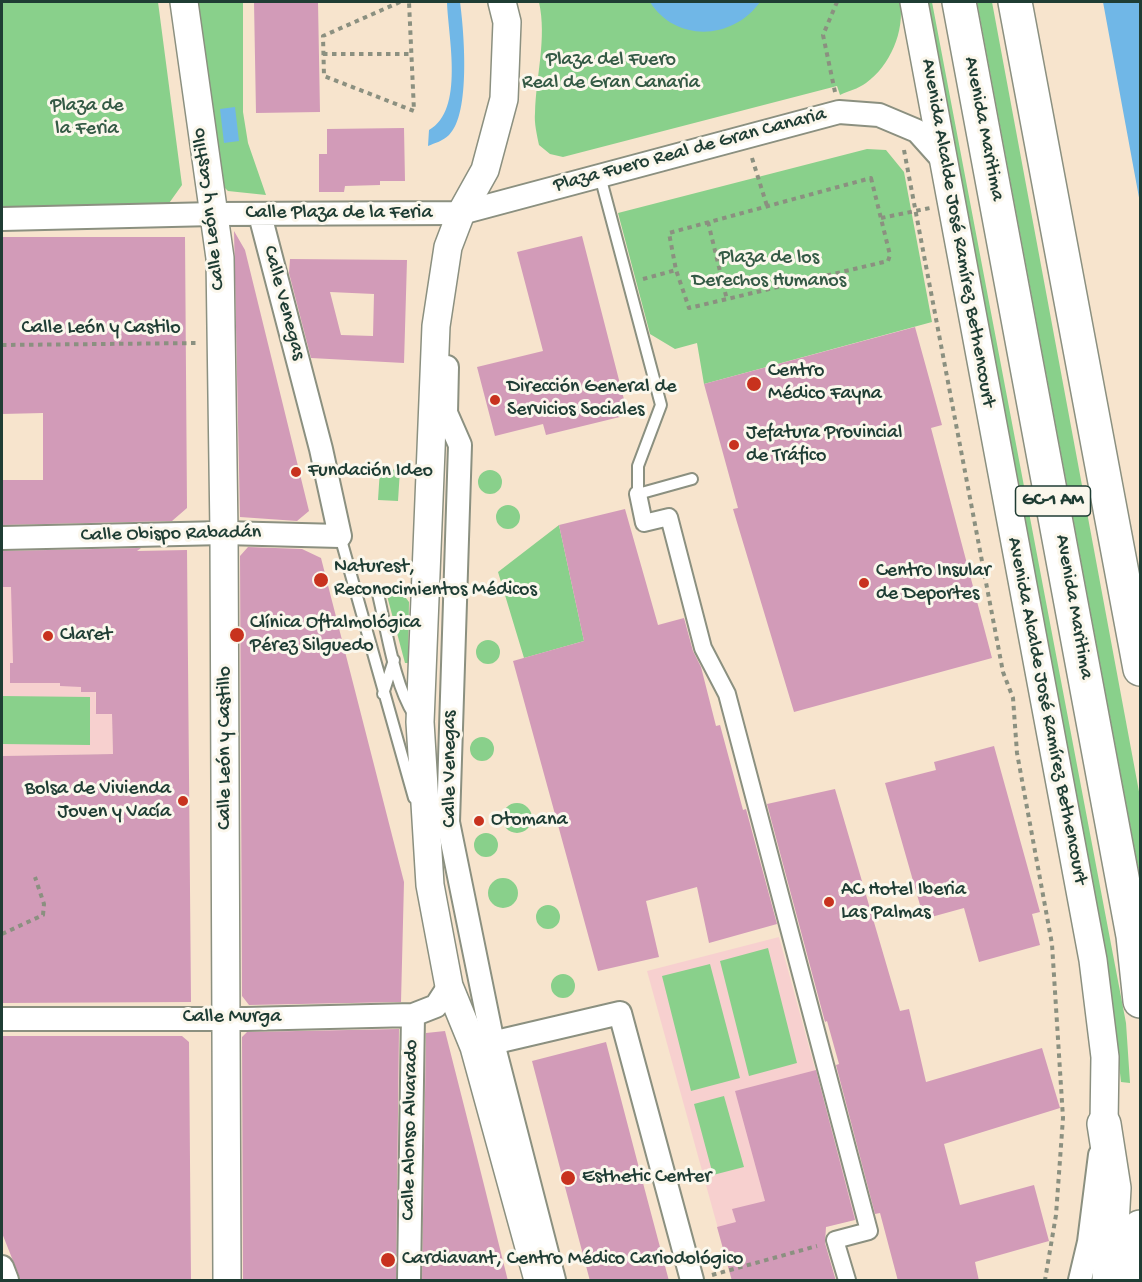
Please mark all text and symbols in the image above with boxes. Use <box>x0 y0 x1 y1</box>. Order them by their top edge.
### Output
park label: Plaza del Fuero Real de Gran Canaria <box>522 49 700 96</box>
street label: Avenida Maritima <box>957 55 1009 203</box>
street label: Avenida Alcalde José Ramírez Bethencourt <box>915 57 999 409</box>
park label: Plaza de la Feria <box>50 95 124 142</box>
street label: Plaza Fuero Real de Gran Canaria <box>551 103 829 199</box>
street label: Calle León y Castillo <box>188 126 232 292</box>
street label: Calle Plaza de la Feria <box>245 202 433 226</box>
street label: Calle Venegas <box>256 243 310 363</box>
park label: Plaza de los Derechos Humanos <box>692 247 846 294</box>
street label: Calle León y Castilo <box>21 317 181 341</box>
place label: Centro Médico Fayna <box>768 360 882 407</box>
marker: Centro Médico Fayna <box>745 375 763 393</box>
place label: Dirección General de Servicios Sociales <box>507 376 676 423</box>
marker: Dirección General de Servicios Sociales <box>488 393 502 407</box>
place label: Jefatura Provincial de Tráfico <box>746 422 902 469</box>
marker: Jefatura Provincial de Tráfico <box>727 438 741 452</box>
place label: Fundación Ideo <box>308 460 433 484</box>
marker: Fundación Ideo <box>289 465 303 479</box>
road number: GC-1 AM <box>1016 486 1090 516</box>
street label: Calle Obispo Rabadán <box>80 521 262 549</box>
street label: Avenida Maritima <box>1048 533 1098 681</box>
street label: Avenida Alcalde José Ramírez Bethencourt <box>1001 535 1091 887</box>
place label: Naturest, Reconocimientos Médicos <box>334 556 537 603</box>
place label: Centro Insular de Deportes <box>876 560 991 607</box>
marker: Naturest, Reconocimientos Médicos <box>312 571 330 589</box>
marker: Centro Insular de Deportes <box>857 576 871 590</box>
place label: Clínica Oftalmológica Pérez Silguedo <box>250 612 421 659</box>
place label: Claret <box>60 624 112 648</box>
marker: Clínica Oftalmológica Pérez Silguedo <box>228 626 246 644</box>
marker: Claret <box>41 629 55 643</box>
street label: Calle León y Castillo <box>214 666 238 830</box>
street label: Calle Venegas <box>439 711 463 827</box>
place label: Bolsa de Vivienda Joven y Vacía <box>25 778 171 825</box>
marker: Bolsa de Vivienda Joven y Vacía <box>176 794 190 808</box>
place label: Otomana <box>491 809 567 833</box>
marker: Otomana <box>472 814 486 828</box>
place label: AC Hotel Iberia Las Palmas <box>841 879 966 926</box>
marker: AC Hotel Iberia Las Palmas <box>822 895 836 909</box>
street label: Calle Murga <box>183 1006 281 1030</box>
street label: Calle Alonso Alvarado <box>397 1039 425 1221</box>
place label: Esthetic Center <box>582 1166 711 1190</box>
marker: Esthetic Center <box>559 1169 577 1187</box>
place label: Cardiavant, Centro Médico Cariodológico <box>402 1248 743 1272</box>
marker: Cardiavant, Centro Médico Cariodológico <box>379 1251 397 1269</box>

